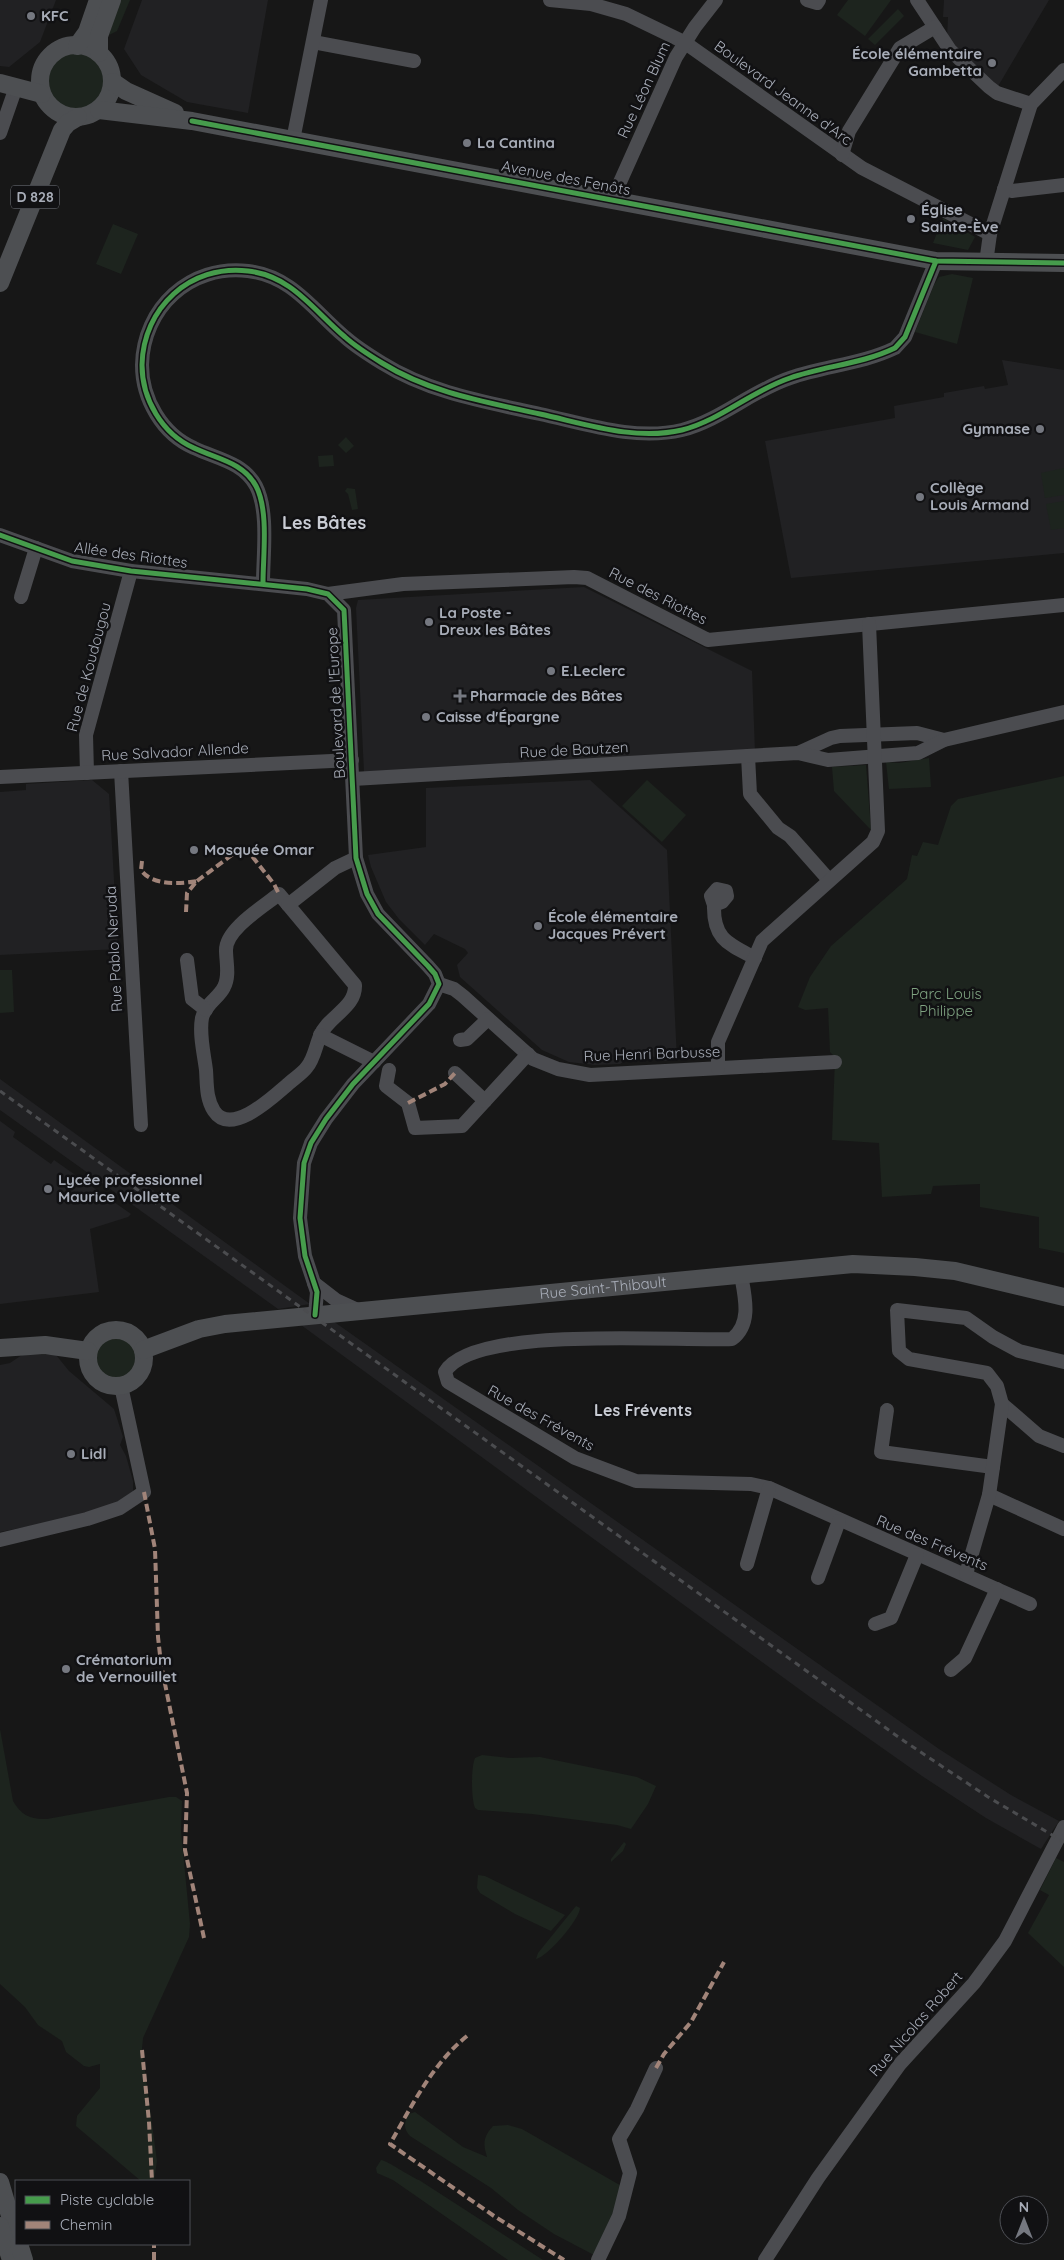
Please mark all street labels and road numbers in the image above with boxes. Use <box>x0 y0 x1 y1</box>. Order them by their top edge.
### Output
street label: Boulevard Jeanne d'Arc <box>711 36 856 149</box>
street label: Rue Léon Blum <box>613 38 674 141</box>
street label: Avenue des Fenôts <box>500 156 632 199</box>
road number: D 828 <box>11 186 59 208</box>
street label: Allée des Riottes <box>73 537 189 572</box>
street label: Rue des Riottes <box>606 563 710 628</box>
street label: Rue de Koudougou <box>62 600 115 734</box>
street label: Boulevard de l'Europe <box>322 627 349 779</box>
street label: Rue de Bautzen <box>519 737 629 762</box>
street label: Rue Salvador Allende <box>101 738 249 765</box>
street label: Rue Pablo Neruda <box>101 885 126 1013</box>
street label: Rue Henri Barbusse <box>583 1042 721 1065</box>
street label: Rue Saint-Thibault <box>539 1272 667 1303</box>
street label: Rue des Frévents <box>484 1380 598 1455</box>
street label: Rue des Frévents <box>874 1510 991 1575</box>
street label: Rue Nicolas Robert <box>865 1967 966 2080</box>

